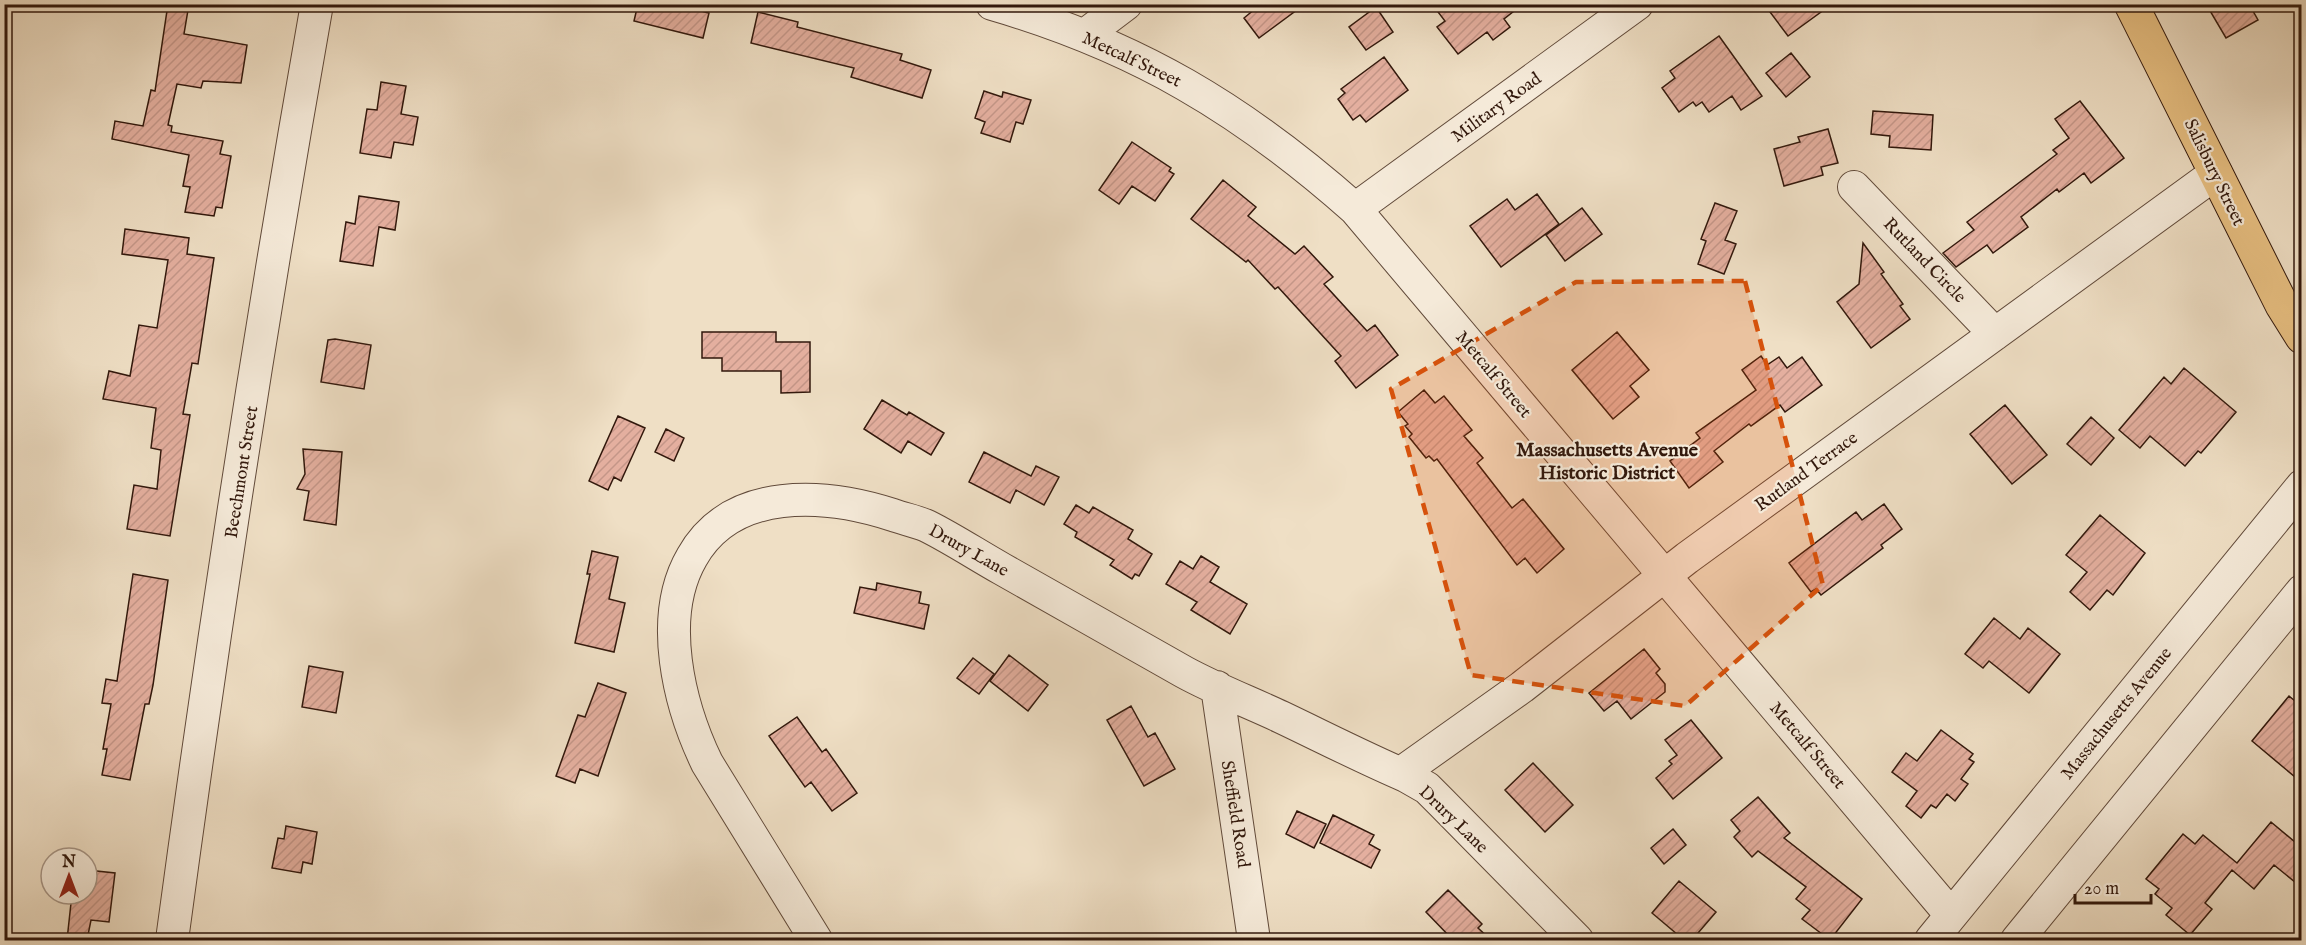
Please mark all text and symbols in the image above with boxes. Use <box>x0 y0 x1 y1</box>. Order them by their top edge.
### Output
street label: Metcalf Street <box>1078 27 1185 93</box>
street label: Military Road <box>1447 68 1547 149</box>
street label: Salisbury Street <box>2178 115 2249 230</box>
street label: Rutland Circle <box>1877 213 1970 309</box>
street label: Metcalf Street <box>1450 327 1536 423</box>
street label: Beechmont Street <box>221 404 264 540</box>
street label: Rutland Terrace <box>1751 427 1863 517</box>
district label: Massachusetts Avenue Historic District <box>1516 438 1699 486</box>
street label: Drury Lane <box>924 520 1012 583</box>
street label: Massachusetts Avenue <box>2057 643 2178 785</box>
street label: Metcalf Street <box>1764 698 1850 794</box>
street label: Sheffield Road <box>1215 759 1254 870</box>
street label: Drury Lane <box>1413 781 1493 859</box>
north arrow <box>39 846 99 906</box>
text: N <box>61 853 76 873</box>
scale bar <box>2075 867 2152 905</box>
text: 20 m <box>2084 878 2119 901</box>

